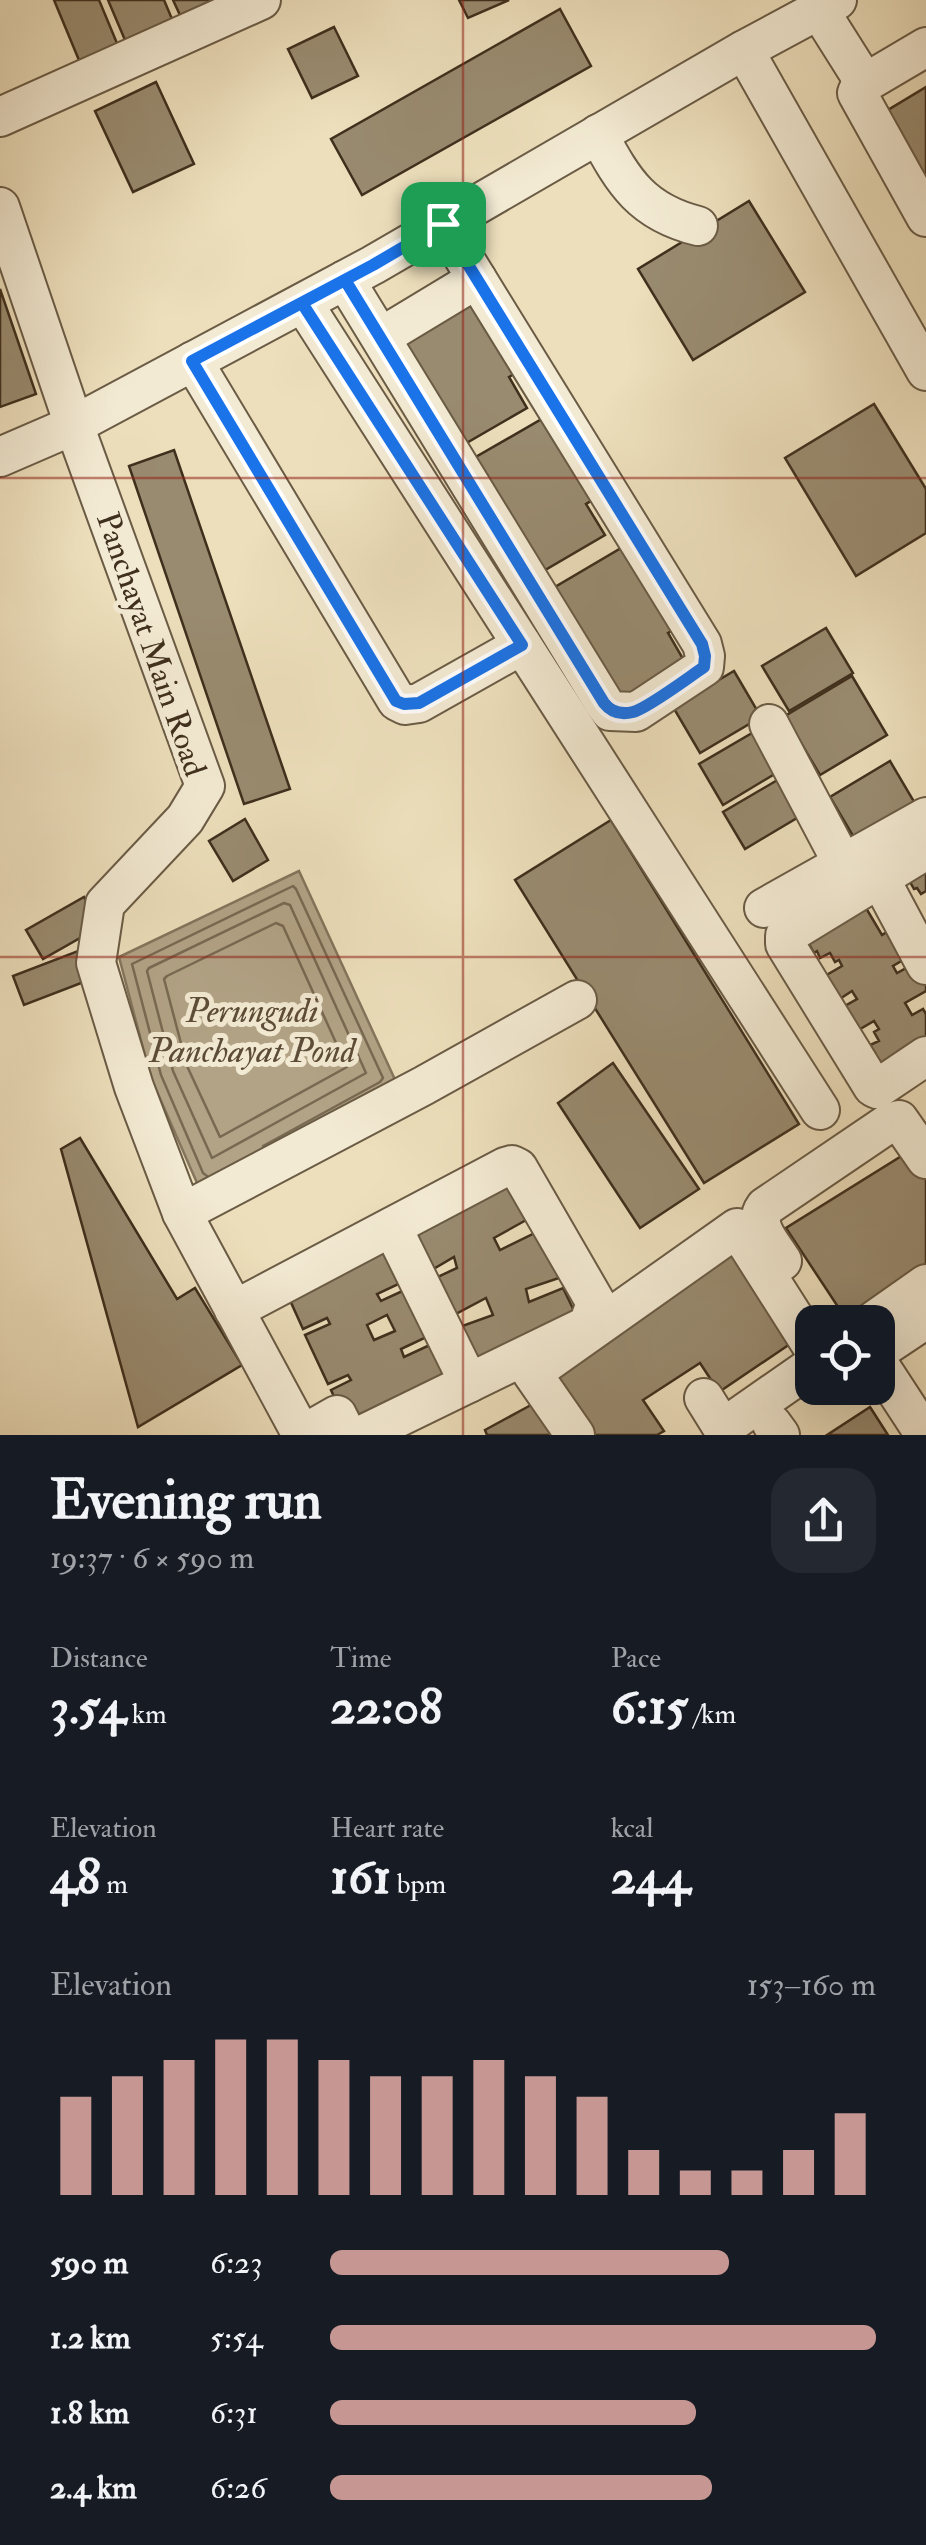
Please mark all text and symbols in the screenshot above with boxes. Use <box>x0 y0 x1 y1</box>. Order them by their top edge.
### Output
pin <box>401 182 486 267</box>
icon: arrive <box>416 197 471 252</box>
street label: Panchayat Main Road <box>87 507 215 782</box>
water label: Perungudi Panchayat Pond <box>147 989 358 1073</box>
map controls <box>795 1305 895 1405</box>
button: locate <box>795 1305 895 1405</box>
text: Evening run <box>50 1466 322 1535</box>
button: share <box>771 1468 876 1573</box>
text: 19:37 · 6 × 590 m <box>50 1538 254 1578</box>
text: Distance <box>50 1641 148 1676</box>
text: Time <box>330 1641 392 1676</box>
text: Pace <box>611 1641 661 1676</box>
text: 3.54 <box>50 1676 126 1739</box>
text: 22:08 <box>330 1676 443 1739</box>
text: 6:15 <box>611 1676 688 1739</box>
text: km <box>126 1697 167 1732</box>
text: /km <box>688 1697 736 1732</box>
text: Elevation <box>50 1811 157 1846</box>
text: Heart rate <box>330 1811 444 1846</box>
text: kcal <box>611 1811 654 1846</box>
text: 48 <box>50 1846 100 1909</box>
text: 161 <box>330 1846 391 1909</box>
text: 244 <box>611 1846 690 1909</box>
text: m <box>100 1867 128 1902</box>
text: bpm <box>391 1867 446 1902</box>
text: Elevation <box>50 1965 172 2005</box>
text: 153–160 m <box>747 1965 876 2005</box>
text: 590 m <box>50 2243 128 2283</box>
text: 6:23 <box>210 2243 263 2283</box>
text: 1.2 km <box>50 2318 131 2358</box>
text: 5:54 <box>210 2318 262 2358</box>
text: 1.8 km <box>50 2393 129 2433</box>
text: 6:31 <box>210 2393 258 2433</box>
text: 2.4 km <box>50 2468 137 2508</box>
text: 6:26 <box>210 2468 266 2508</box>

